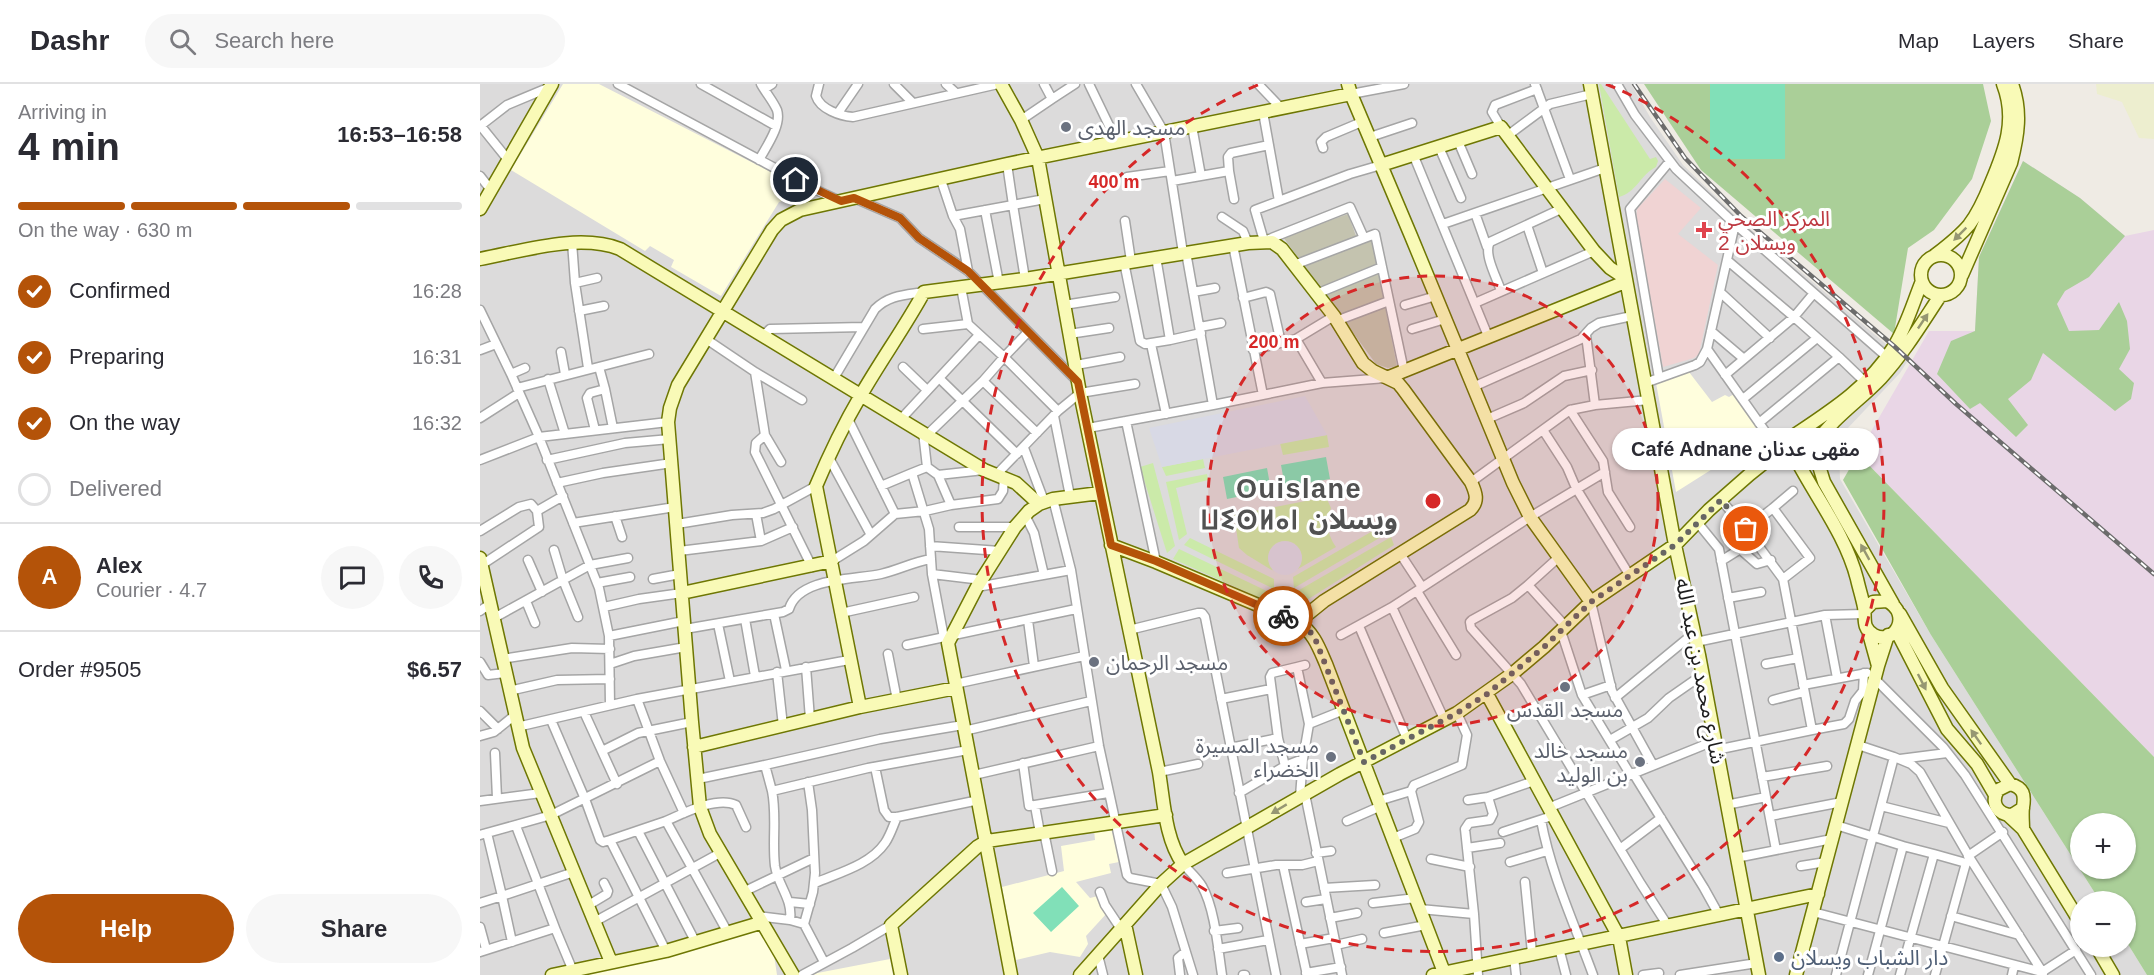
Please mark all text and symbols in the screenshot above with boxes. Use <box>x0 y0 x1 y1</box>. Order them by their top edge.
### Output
search box <box>145 14 565 68</box>
text: Dashr <box>30 25 109 56</box>
icon: search <box>166 25 199 58</box>
text: Search here <box>214 28 334 53</box>
text: Map <box>1898 29 1939 52</box>
text: Layers <box>1972 29 2035 52</box>
text: Share <box>2068 29 2124 52</box>
text: Arriving in <box>18 101 107 123</box>
place label: مسجد الهدى <box>1078 116 1186 140</box>
marker: مسجد الهدى <box>1059 120 1073 134</box>
text: 16:53–16:58 <box>337 122 462 147</box>
text: 4 min <box>18 125 120 168</box>
pin <box>770 154 821 205</box>
icon: home <box>779 163 812 196</box>
text: 400 m <box>1088 172 1140 192</box>
place label: المركز الصحي ويسلان 2 <box>1718 207 1830 255</box>
text: On the way · 630 m <box>18 219 193 241</box>
marker: المركز الصحي ويسلان 2 <box>1695 221 1713 239</box>
one-way arrow <box>1953 227 1968 241</box>
icon: check <box>18 275 51 308</box>
text: Confirmed <box>69 278 170 303</box>
text: 16:28 <box>412 280 462 302</box>
one-way arrow <box>1917 313 1928 329</box>
text: 200 m <box>1248 332 1300 352</box>
icon: check <box>18 341 51 374</box>
text: Preparing <box>69 344 164 369</box>
text: 16:31 <box>412 346 462 368</box>
icon: check <box>18 407 51 440</box>
text: On the way <box>69 410 180 435</box>
text: 16:32 <box>412 412 462 434</box>
callout: Café Adnane مقهى عدنان <box>1612 427 1880 469</box>
text: Café Adnane مقهى عدنان <box>1631 438 1860 460</box>
district label: Ouislane ⵡⵉⵙⵍⴰⵏ ويسلان <box>1200 474 1398 535</box>
text: Delivered <box>69 476 162 501</box>
centre of rings <box>1423 491 1443 511</box>
pin <box>1720 503 1771 554</box>
icon: bag <box>1729 512 1762 545</box>
one-way arrow <box>1860 543 1870 560</box>
button: chat <box>321 546 384 609</box>
button: phone <box>399 546 462 609</box>
text: Alex <box>96 553 142 578</box>
text: A <box>42 564 57 589</box>
street label: شارع محمد بن عبد الله <box>1668 576 1730 767</box>
text: Courier · 4.7 <box>96 579 207 601</box>
courier <box>1253 586 1313 646</box>
icon: bike <box>1267 600 1300 633</box>
place label: مسجد الرحمان <box>1106 651 1228 675</box>
marker: مسجد الرحمان <box>1087 655 1101 669</box>
text: Order #9505 <box>18 657 142 682</box>
text: $6.57 <box>407 657 462 682</box>
one-way arrow <box>1918 674 1927 691</box>
marker: مسجد القدس <box>1558 680 1572 694</box>
place label: مسجد القدس <box>1507 698 1623 722</box>
one-way arrow <box>1970 729 1982 745</box>
place label: مسجد المسيرة الخضراء <box>1195 734 1319 782</box>
place label: مسجد خالد بن الوليد <box>1534 739 1628 787</box>
marker: مسجد المسيرة الخضراء <box>1324 750 1338 764</box>
marker: مسجد خالد بن الوليد <box>1633 755 1647 769</box>
one-way arrow <box>1270 804 1287 814</box>
map controls <box>2070 813 2136 957</box>
button: + <box>2070 813 2136 879</box>
button: − <box>2070 891 2136 957</box>
button: Help <box>18 894 234 963</box>
button: Share <box>246 894 462 963</box>
place label: دار الشباب ويسلان <box>1791 946 1948 970</box>
marker: دار الشباب ويسلان <box>1772 950 1786 964</box>

